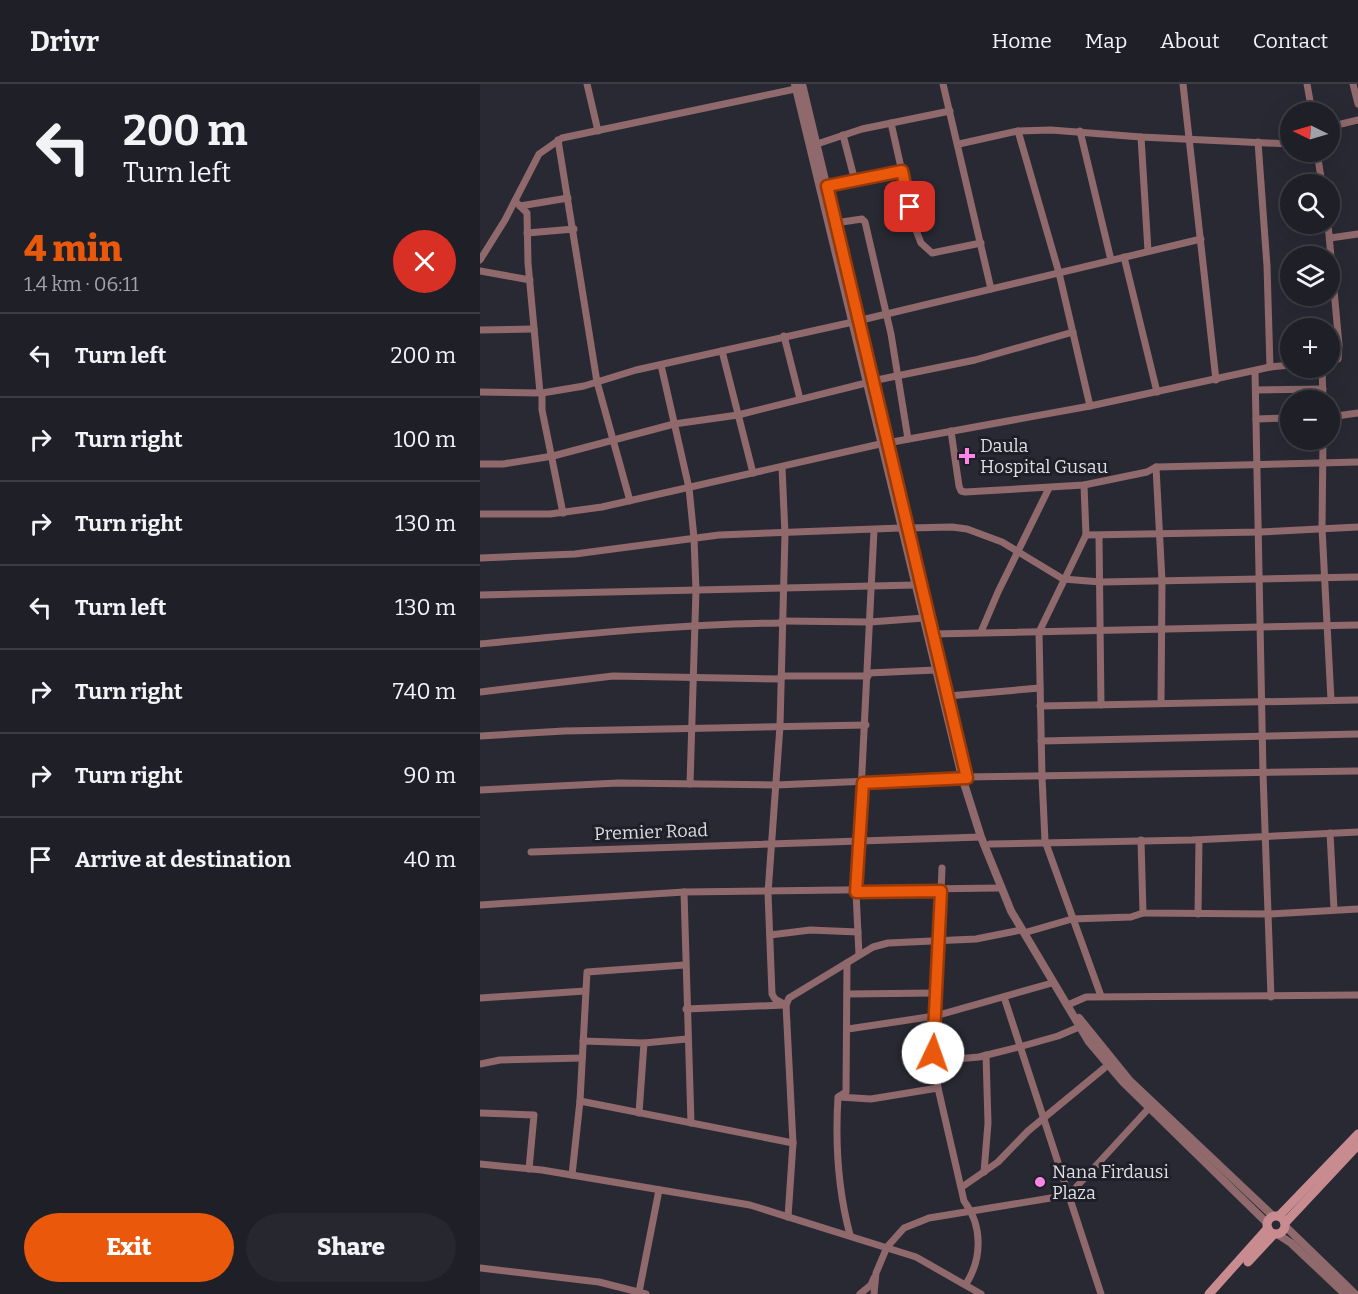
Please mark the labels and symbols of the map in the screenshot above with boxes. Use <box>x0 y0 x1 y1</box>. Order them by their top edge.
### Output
north arrow <box>1280 102 1340 162</box>
pin <box>884 181 935 232</box>
place label: Daula Hospital Gusau <box>980 435 1108 478</box>
marker: Daula Hospital Gusau <box>958 447 976 465</box>
street label: Premier Road <box>594 819 709 845</box>
position arrow <box>901 1021 965 1085</box>
place label: Nana Firdausi Plaza <box>1052 1161 1169 1204</box>
marker: Nana Firdausi Plaza <box>1033 1175 1047 1189</box>

